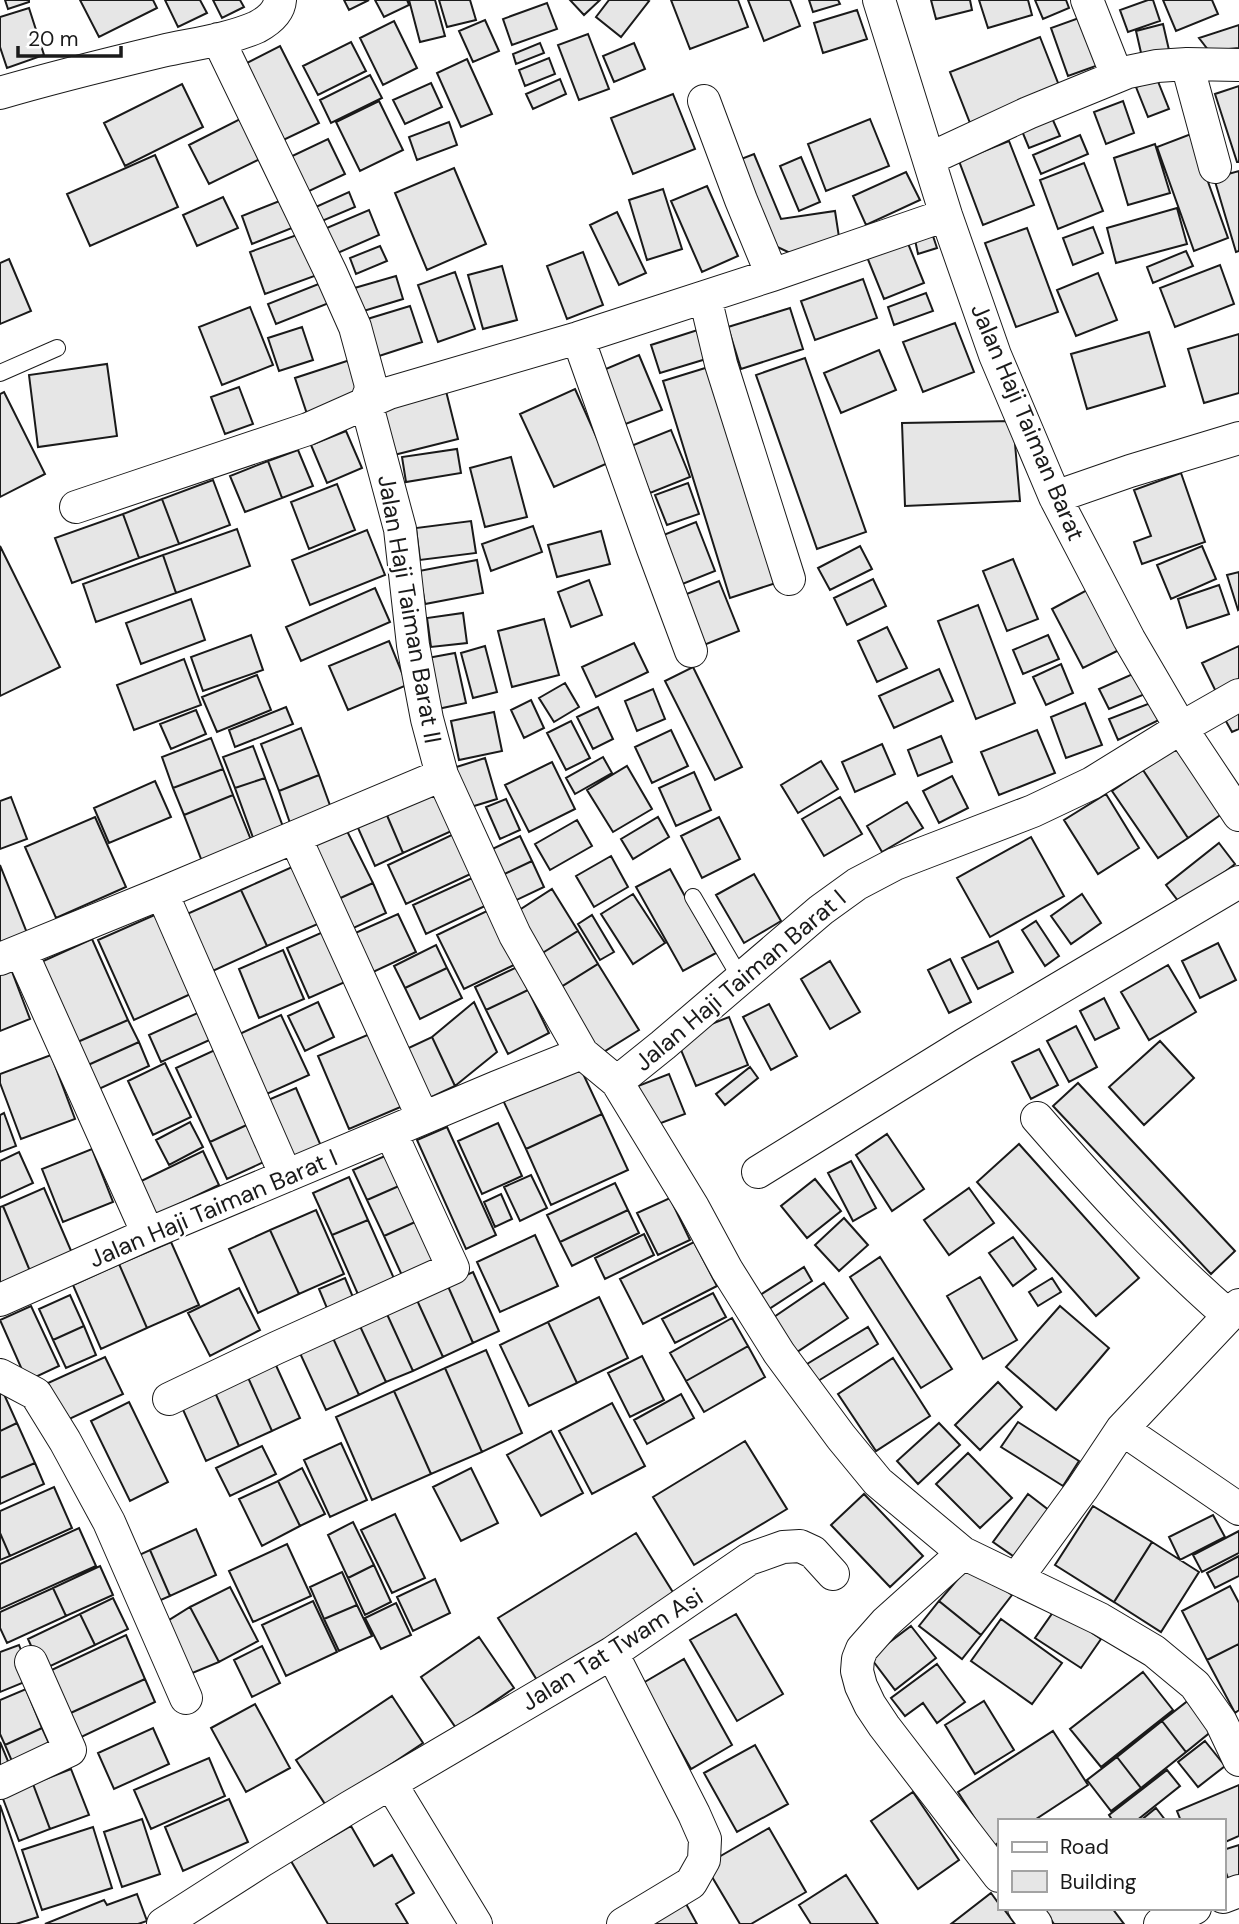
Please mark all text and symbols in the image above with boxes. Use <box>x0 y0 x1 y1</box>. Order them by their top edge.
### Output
scale bar <box>18 14 121 58</box>
text: 20 m <box>28 25 79 53</box>
street label: Jalan Haji Taiman Barat <box>964 299 1092 545</box>
street label: Jalan Haji Taiman Barat II <box>371 472 449 746</box>
street label: Jalan Haji Taiman Barat I <box>628 882 852 1078</box>
street label: Jalan Haji Taiman Barat I <box>84 1142 342 1274</box>
street label: Jalan Tat Twam Asi <box>515 1581 709 1717</box>
legend <box>998 1819 1225 1910</box>
text: Road <box>1060 1833 1109 1861</box>
text: Building <box>1060 1868 1137 1896</box>

